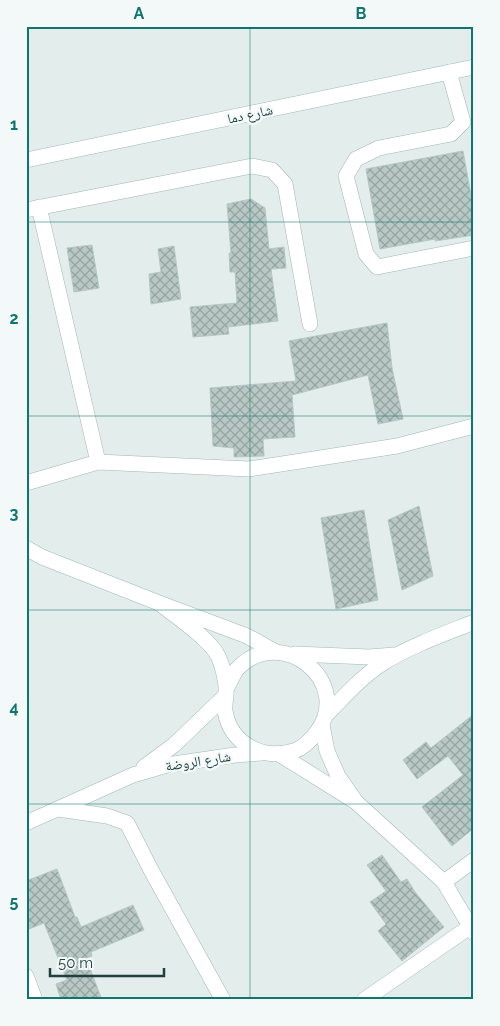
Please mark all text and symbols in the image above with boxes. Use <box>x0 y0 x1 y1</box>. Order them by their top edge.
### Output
text: A <box>134 4 145 23</box>
text: B <box>356 4 367 23</box>
street label: شارع دما <box>226 101 275 129</box>
text: 1 <box>10 115 18 134</box>
text: 2 <box>9 309 19 328</box>
text: 3 <box>10 504 19 523</box>
text: 4 <box>9 698 19 717</box>
street label: شارع الروضة <box>164 748 232 776</box>
text: 5 <box>10 892 19 911</box>
scale bar <box>50 946 164 978</box>
text: 50 m <box>58 954 93 972</box>

